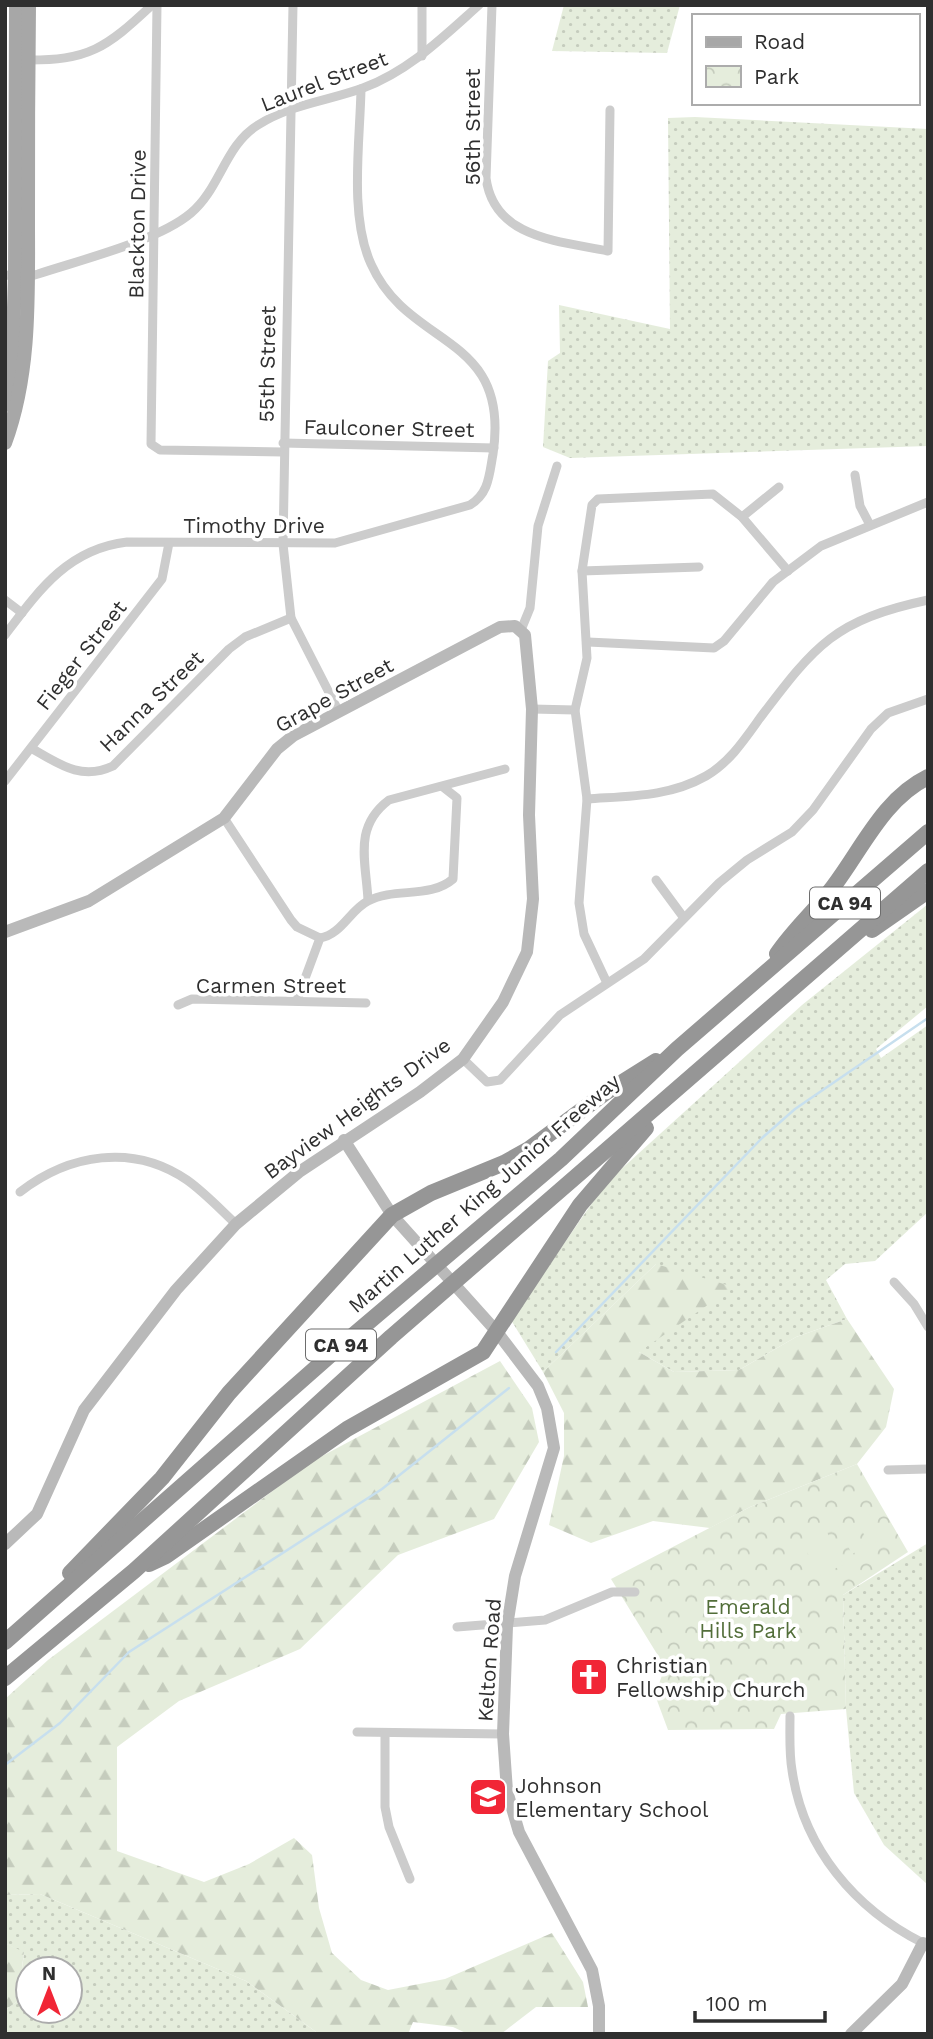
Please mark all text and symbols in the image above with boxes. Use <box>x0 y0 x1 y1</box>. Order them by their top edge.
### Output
legend <box>692 14 919 105</box>
text: Road <box>754 29 805 54</box>
street label: Laurel Street <box>257 45 391 117</box>
text: Park <box>754 64 799 89</box>
street label: 56th Street <box>460 68 485 186</box>
street label: Blackton Drive <box>123 149 151 299</box>
street label: 55th Street <box>253 305 281 423</box>
street label: Faulconer Street <box>303 414 475 442</box>
street label: Timothy Drive <box>183 513 325 538</box>
street label: Fieger Street <box>30 595 132 715</box>
street label: Hanna Street <box>94 645 208 757</box>
street label: Grape Street <box>271 652 398 738</box>
road number: CA 94 <box>810 888 880 918</box>
street label: Carmen Street <box>196 973 346 998</box>
street label: Bayview Heights Drive <box>259 1032 455 1184</box>
street label: Martin Luther King Junior Freeway <box>343 1068 625 1318</box>
road number: CA 94 <box>306 1330 376 1360</box>
park label: Emerald Hills Park <box>699 1594 797 1643</box>
street label: Kelton Road <box>472 1597 506 1723</box>
place label: Christian Fellowship Church <box>616 1653 806 1702</box>
church icon: Christian Fellowship Church <box>568 1656 610 1698</box>
place label: Johnson Elementary School <box>515 1773 709 1822</box>
school or university icon: Johnson Elementary School <box>467 1776 509 1818</box>
north arrow <box>14 1955 84 2025</box>
text: N <box>42 1962 56 1985</box>
scale bar <box>695 1980 824 2024</box>
text: 100 m <box>706 1991 768 2016</box>

